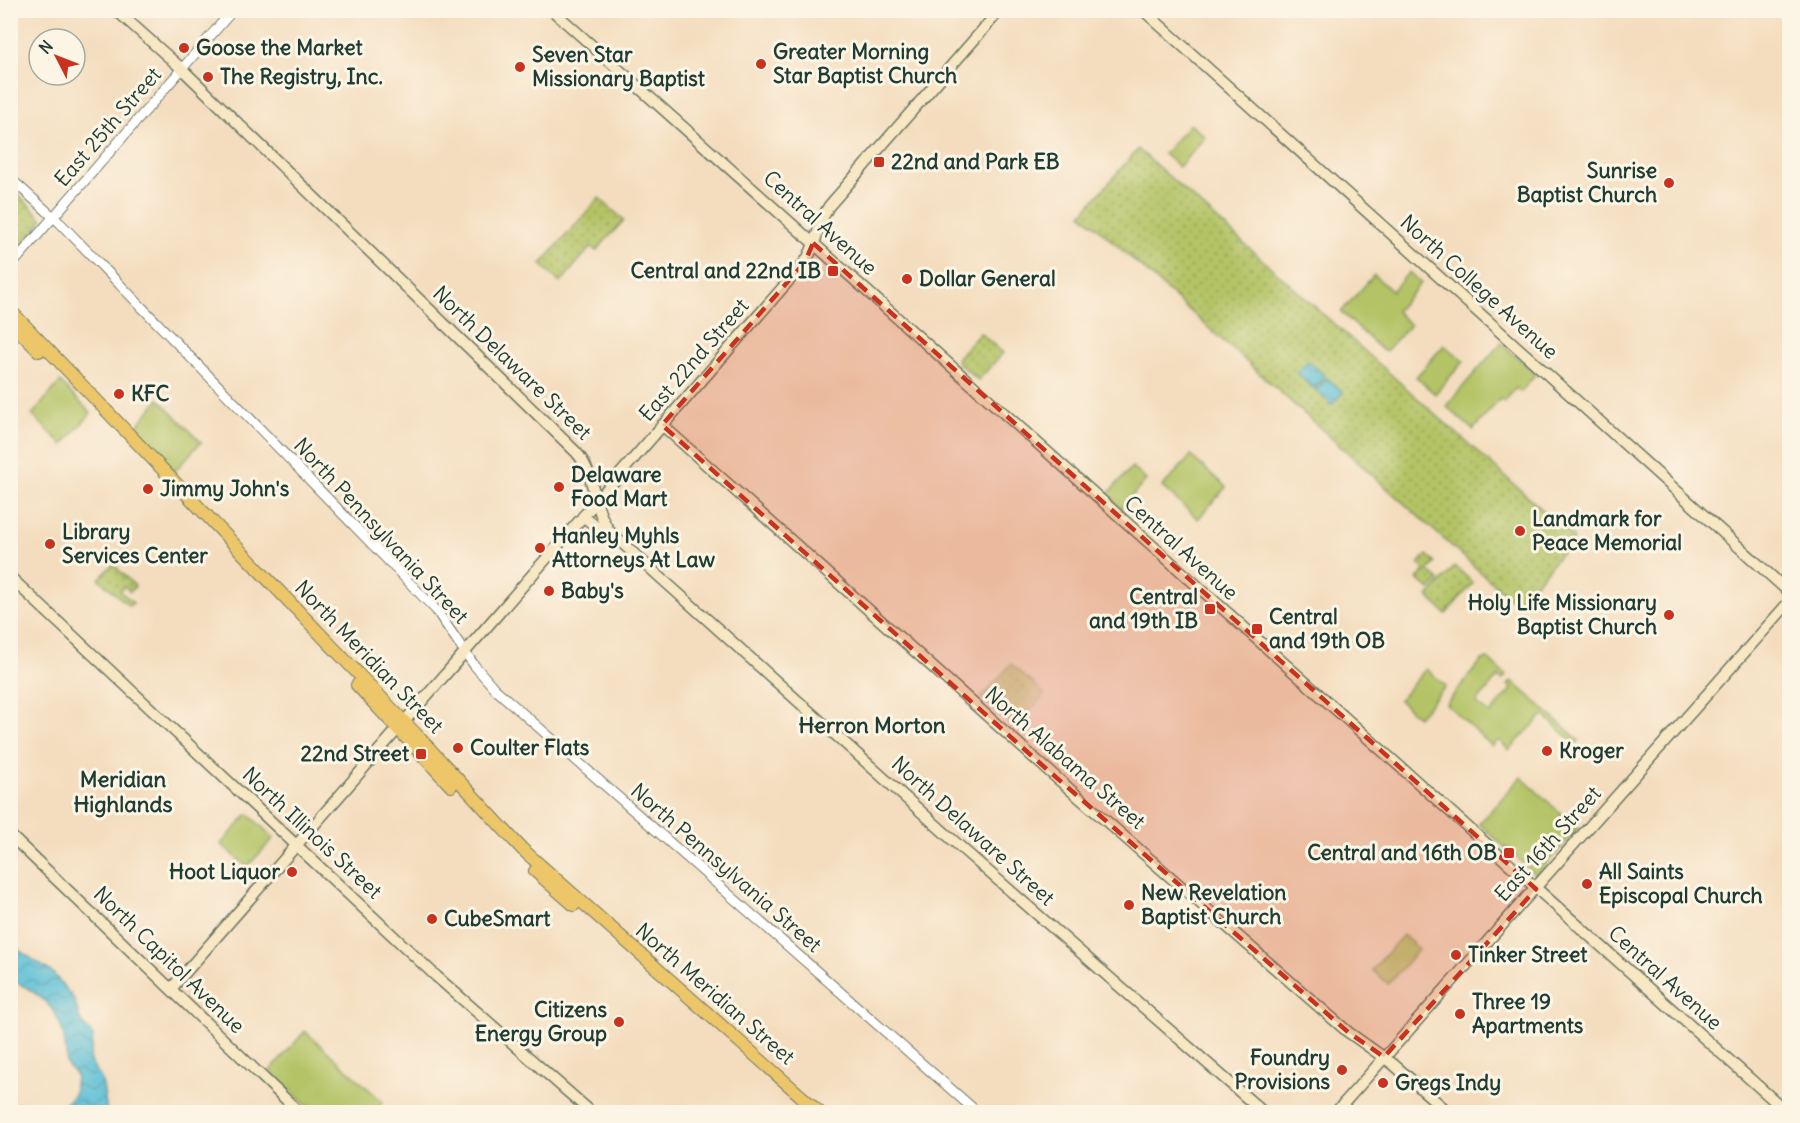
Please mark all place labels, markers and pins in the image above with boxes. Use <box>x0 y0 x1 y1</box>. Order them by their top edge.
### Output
place label: Goose the Market <box>196 34 363 61</box>
place label: Greater Morning Star Baptist Church <box>773 38 957 89</box>
marker: Goose the Market <box>177 41 191 55</box>
place label: Seven Star Missionary Baptist <box>532 41 706 92</box>
marker: Greater Morning Star Baptist Church <box>754 57 768 71</box>
marker: Seven Star Missionary Baptist <box>513 60 527 74</box>
place label: The Registry, Inc. <box>220 63 383 90</box>
marker: The Registry, Inc. <box>201 70 215 84</box>
place label: 22nd and Park EB <box>891 148 1060 175</box>
marker: 22nd and Park EB <box>872 155 886 169</box>
place label: Sunrise Baptist Church <box>1517 157 1657 208</box>
marker: Sunrise Baptist Church <box>1662 176 1676 190</box>
place label: Central and 22nd IB <box>630 257 821 284</box>
marker: Central and 22nd IB <box>826 264 840 278</box>
place label: Dollar General <box>919 265 1056 292</box>
marker: Dollar General <box>900 272 914 286</box>
place label: KFC <box>131 380 170 407</box>
marker: KFC <box>112 387 126 401</box>
place label: Delaware Food Mart <box>571 461 668 512</box>
place label: Jimmy John's <box>160 475 290 502</box>
marker: Delaware Food Mart <box>552 480 566 494</box>
marker: Jimmy John's <box>141 482 155 496</box>
place label: Landmark for Peace Memorial <box>1532 505 1682 556</box>
place label: Library Services Center <box>62 518 208 569</box>
place label: Hanley Myhls Attorneys At Law <box>552 522 715 573</box>
marker: Landmark for Peace Memorial <box>1513 524 1527 538</box>
marker: Library Services Center <box>43 537 57 551</box>
marker: Hanley Myhls Attorneys At Law <box>533 541 547 555</box>
place label: Baby's <box>561 577 624 604</box>
place label: Central and 19th IB <box>1089 583 1198 634</box>
marker: Baby's <box>542 584 556 598</box>
place label: Holy Life Missionary Baptist Church <box>1468 589 1657 640</box>
marker: Central and 19th IB <box>1203 602 1217 616</box>
place label: Central and 19th OB <box>1269 603 1385 654</box>
marker: Holy Life Missionary Baptist Church <box>1662 608 1676 622</box>
marker: Central and 19th OB <box>1250 622 1264 636</box>
place label: Coulter Flats <box>470 734 590 761</box>
place label: Kroger <box>1559 737 1624 764</box>
place label: 22nd Street <box>300 740 410 767</box>
marker: Coulter Flats <box>451 741 465 755</box>
marker: Kroger <box>1540 744 1554 758</box>
marker: 22nd Street <box>414 747 428 761</box>
place label: Central and 16th OB <box>1307 839 1497 866</box>
marker: Central and 16th OB <box>1502 846 1516 860</box>
place label: Hoot Liquor <box>169 858 280 885</box>
place label: All Saints Episcopal Church <box>1599 858 1763 909</box>
marker: Hoot Liquor <box>285 865 299 879</box>
marker: All Saints Episcopal Church <box>1580 877 1594 891</box>
place label: New Revelation Baptist Church <box>1141 879 1286 930</box>
marker: New Revelation Baptist Church <box>1122 898 1136 912</box>
place label: CubeSmart <box>444 905 551 932</box>
marker: CubeSmart <box>425 912 439 926</box>
place label: Tinker Street <box>1468 941 1588 968</box>
marker: Tinker Street <box>1449 948 1463 962</box>
place label: Three 19 Apartments <box>1472 988 1584 1039</box>
place label: Citizens Energy Group <box>475 996 607 1047</box>
marker: Three 19 Apartments <box>1453 1007 1467 1021</box>
marker: Citizens Energy Group <box>612 1015 626 1029</box>
place label: Foundry Provisions <box>1235 1044 1330 1095</box>
marker: Foundry Provisions <box>1335 1063 1349 1077</box>
place label: Gregs Indy <box>1395 1069 1501 1096</box>
marker: Gregs Indy <box>1376 1076 1390 1090</box>

